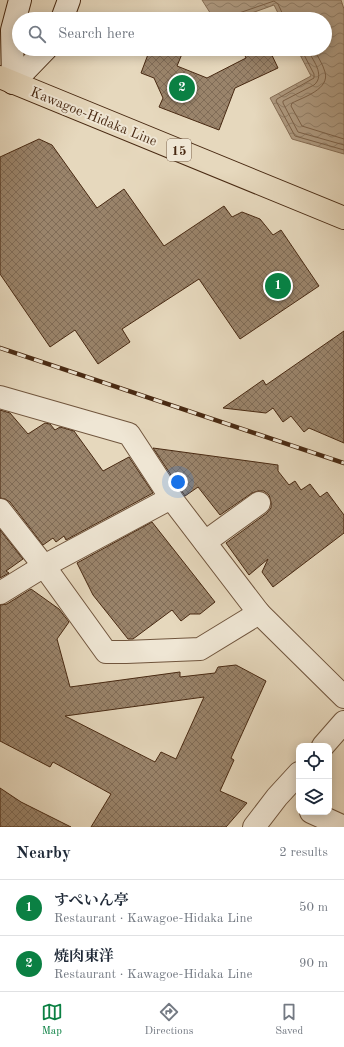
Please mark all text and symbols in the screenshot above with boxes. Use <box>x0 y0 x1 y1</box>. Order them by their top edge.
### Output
search box <box>12 12 332 56</box>
icon: search <box>26 23 48 45</box>
text: Search here <box>58 27 135 42</box>
pin: 2 <box>169 73 195 103</box>
street label: Kawagoe-Hidaka Line <box>28 85 159 149</box>
road number: 15 <box>167 139 191 161</box>
pin: 1 <box>265 271 291 301</box>
your location <box>168 472 188 492</box>
map controls <box>296 743 332 815</box>
button: locate <box>296 743 332 779</box>
button: layers <box>296 779 332 815</box>
text: Nearby <box>16 845 71 862</box>
text: 2 results <box>279 846 328 859</box>
text: すぺいん亭 <box>54 894 129 909</box>
text: 1 <box>25 901 33 914</box>
text: 50 m <box>299 901 328 914</box>
text: Restaurant · Kawagoe-Hidaka Line <box>54 912 252 925</box>
text: 焼肉東洋 <box>54 950 114 965</box>
text: 2 <box>25 957 33 970</box>
text: 90 m <box>299 957 328 970</box>
text: Restaurant · Kawagoe-Hidaka Line <box>54 968 252 981</box>
tab: Map <box>41 1001 63 1039</box>
tab: Directions <box>145 1001 193 1039</box>
tab: Saved <box>275 1001 303 1039</box>

